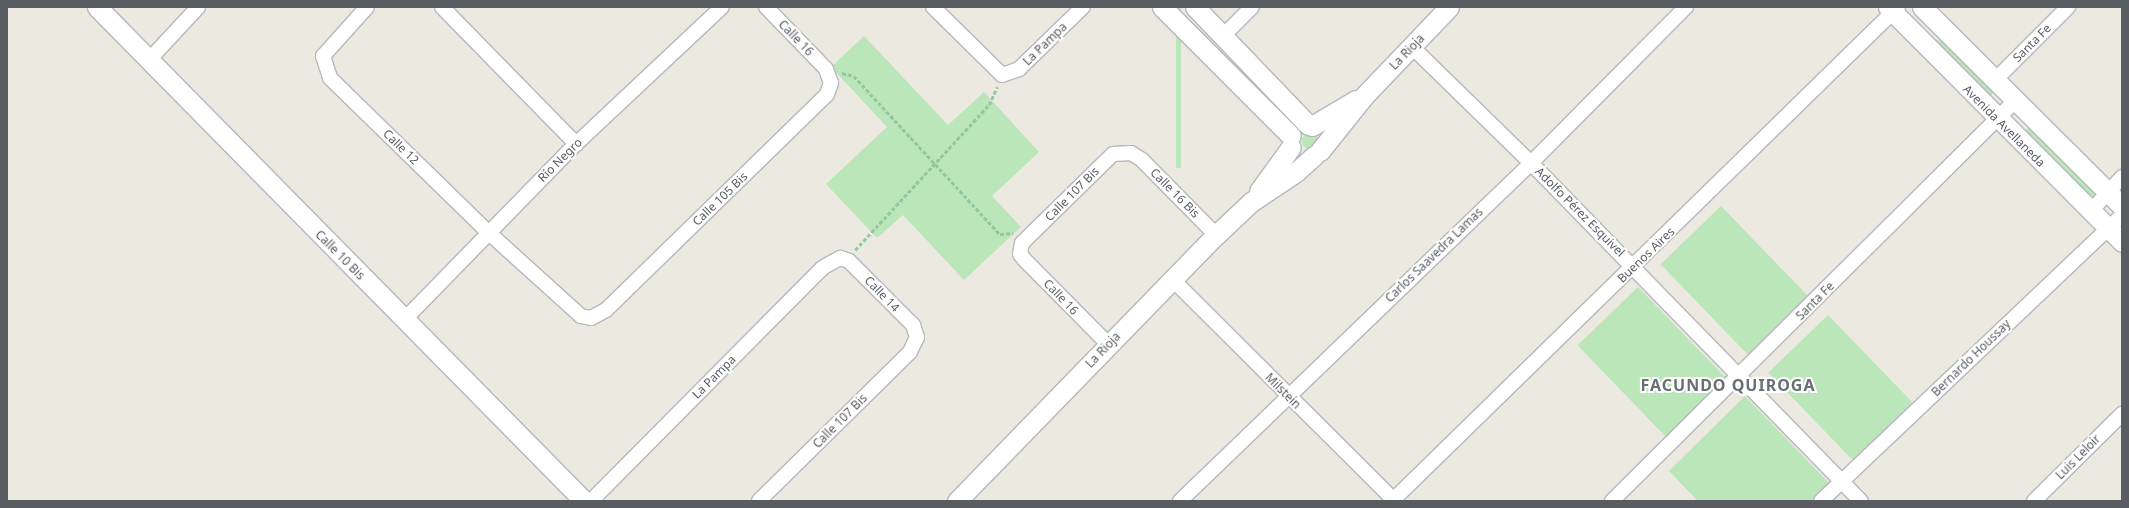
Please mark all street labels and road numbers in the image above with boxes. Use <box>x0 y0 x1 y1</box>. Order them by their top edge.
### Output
street label: Calle 16 <box>775 17 817 59</box>
street label: La Pampa <box>1020 20 1070 68</box>
street label: Santa Fe <box>2010 21 2054 65</box>
street label: La Rioja <box>1387 31 1427 73</box>
street label: Avenida Avellaneda <box>1960 82 2048 170</box>
street label: Calle 12 <box>380 126 422 168</box>
street label: Río Negro <box>535 135 585 185</box>
street label: Calle 107 Bis <box>1042 164 1102 224</box>
street label: Adolfo Pérez Esquivel <box>1532 164 1628 260</box>
street label: Calle 16 Bis <box>1147 165 1203 221</box>
street label: Calle 105 Bis <box>690 169 750 229</box>
street label: Carlos Saavedra Lamas <box>1382 205 1486 305</box>
street label: Buenos Aires <box>1615 224 1677 286</box>
street label: Calle 10 Bis <box>312 227 368 283</box>
street label: Calle 14 <box>861 273 903 315</box>
street label: Calle 16 <box>1040 276 1082 318</box>
street label: Santa Fe <box>1793 279 1837 323</box>
street label: Bernardo Houssay <box>1929 317 2013 399</box>
street label: La Rioja <box>1083 329 1123 371</box>
street label: La Pampa <box>689 352 739 402</box>
street label: Milstein <box>1262 370 1304 412</box>
street label: Calle 107 Bis <box>810 391 870 451</box>
street label: Luis Leloir <box>2053 432 2103 482</box>

